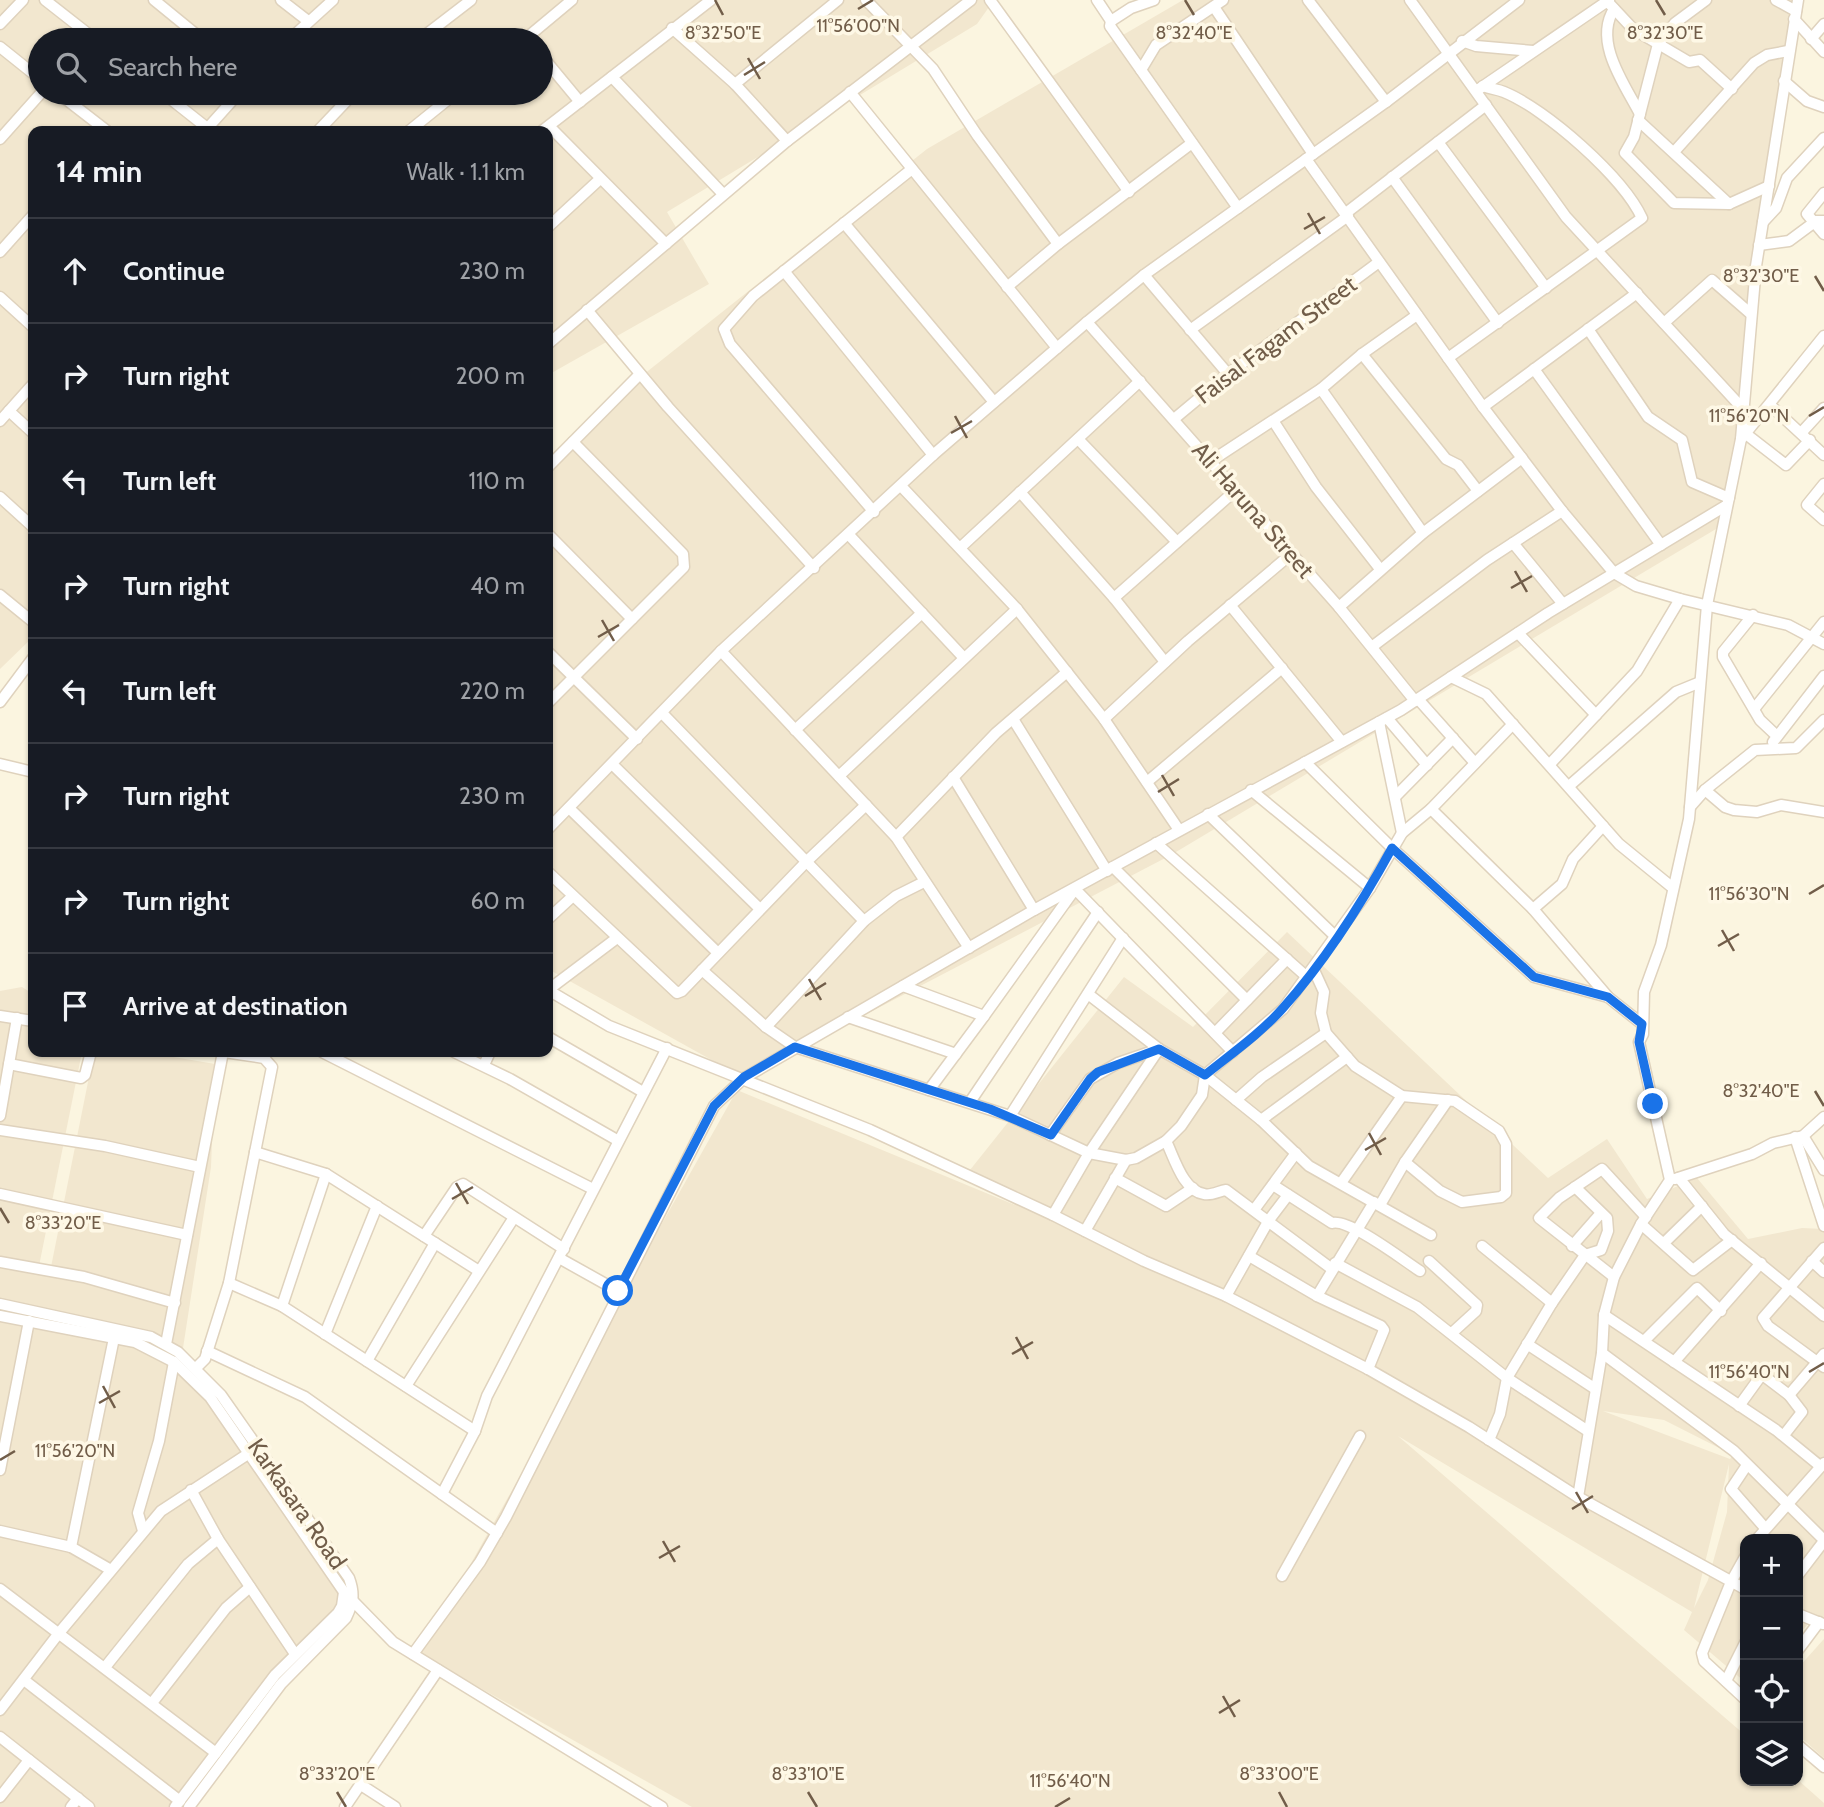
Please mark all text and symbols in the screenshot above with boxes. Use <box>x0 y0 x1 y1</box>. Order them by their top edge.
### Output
text: 11°56'00"N <box>816 15 900 37</box>
text: 8°32'50"E <box>685 22 761 44</box>
text: 8°32'40"E <box>1156 22 1232 44</box>
text: 8°32'30"E <box>1627 22 1703 44</box>
search box <box>28 28 553 105</box>
icon: search <box>52 48 90 86</box>
text: Search here <box>108 51 237 83</box>
text: 14 min <box>56 153 142 190</box>
text: Walk · 1.1 km <box>406 158 525 186</box>
icon: ahead <box>56 252 94 290</box>
text: Continue <box>123 255 225 287</box>
text: 230 m <box>459 257 525 285</box>
text: 8°32'30"E <box>1723 265 1799 287</box>
street label: Faisal Fagam Street <box>1189 269 1362 410</box>
icon: right <box>56 357 94 395</box>
text: Turn right <box>123 360 229 392</box>
text: 200 m <box>455 362 525 390</box>
text: 11°56'20"N <box>1709 405 1789 427</box>
street label: Ali Haruna Street <box>1186 436 1320 584</box>
icon: left <box>56 462 94 500</box>
text: Turn left <box>123 465 216 497</box>
text: 110 m <box>469 467 525 495</box>
icon: right <box>56 567 94 605</box>
text: Turn right <box>123 570 229 602</box>
text: 40 m <box>470 572 525 600</box>
icon: left <box>56 672 94 710</box>
text: Turn left <box>123 675 216 707</box>
text: 220 m <box>459 677 525 705</box>
icon: right <box>56 777 94 815</box>
text: Turn right <box>123 780 229 812</box>
text: 230 m <box>459 782 525 810</box>
icon: right <box>56 882 94 920</box>
text: 11°56'30"N <box>1709 883 1789 905</box>
text: Turn right <box>123 885 229 917</box>
text: 60 m <box>471 887 525 915</box>
icon: arrive <box>56 987 94 1025</box>
text: Arrive at destination <box>123 990 348 1022</box>
text: 8°32'40"E <box>1723 1080 1799 1102</box>
route end <box>1637 1088 1668 1119</box>
text: 8°33'20"E <box>25 1212 101 1234</box>
route start <box>602 1275 633 1306</box>
text: 11°56'40"N <box>1708 1361 1790 1383</box>
street label: Karkasara Road <box>242 1433 353 1575</box>
text: 11°56'20"N <box>35 1440 115 1462</box>
map controls <box>1740 1534 1803 1786</box>
button: + <box>1740 1534 1803 1597</box>
button: − <box>1740 1597 1803 1660</box>
button: locate <box>1740 1660 1803 1723</box>
button: layers <box>1740 1723 1803 1786</box>
text: 8°33'20"E <box>299 1763 375 1785</box>
text: 8°33'10"E <box>772 1763 844 1785</box>
text: 8°33'00"E <box>1239 1763 1319 1785</box>
text: 11°56'40"N <box>1029 1770 1111 1792</box>

